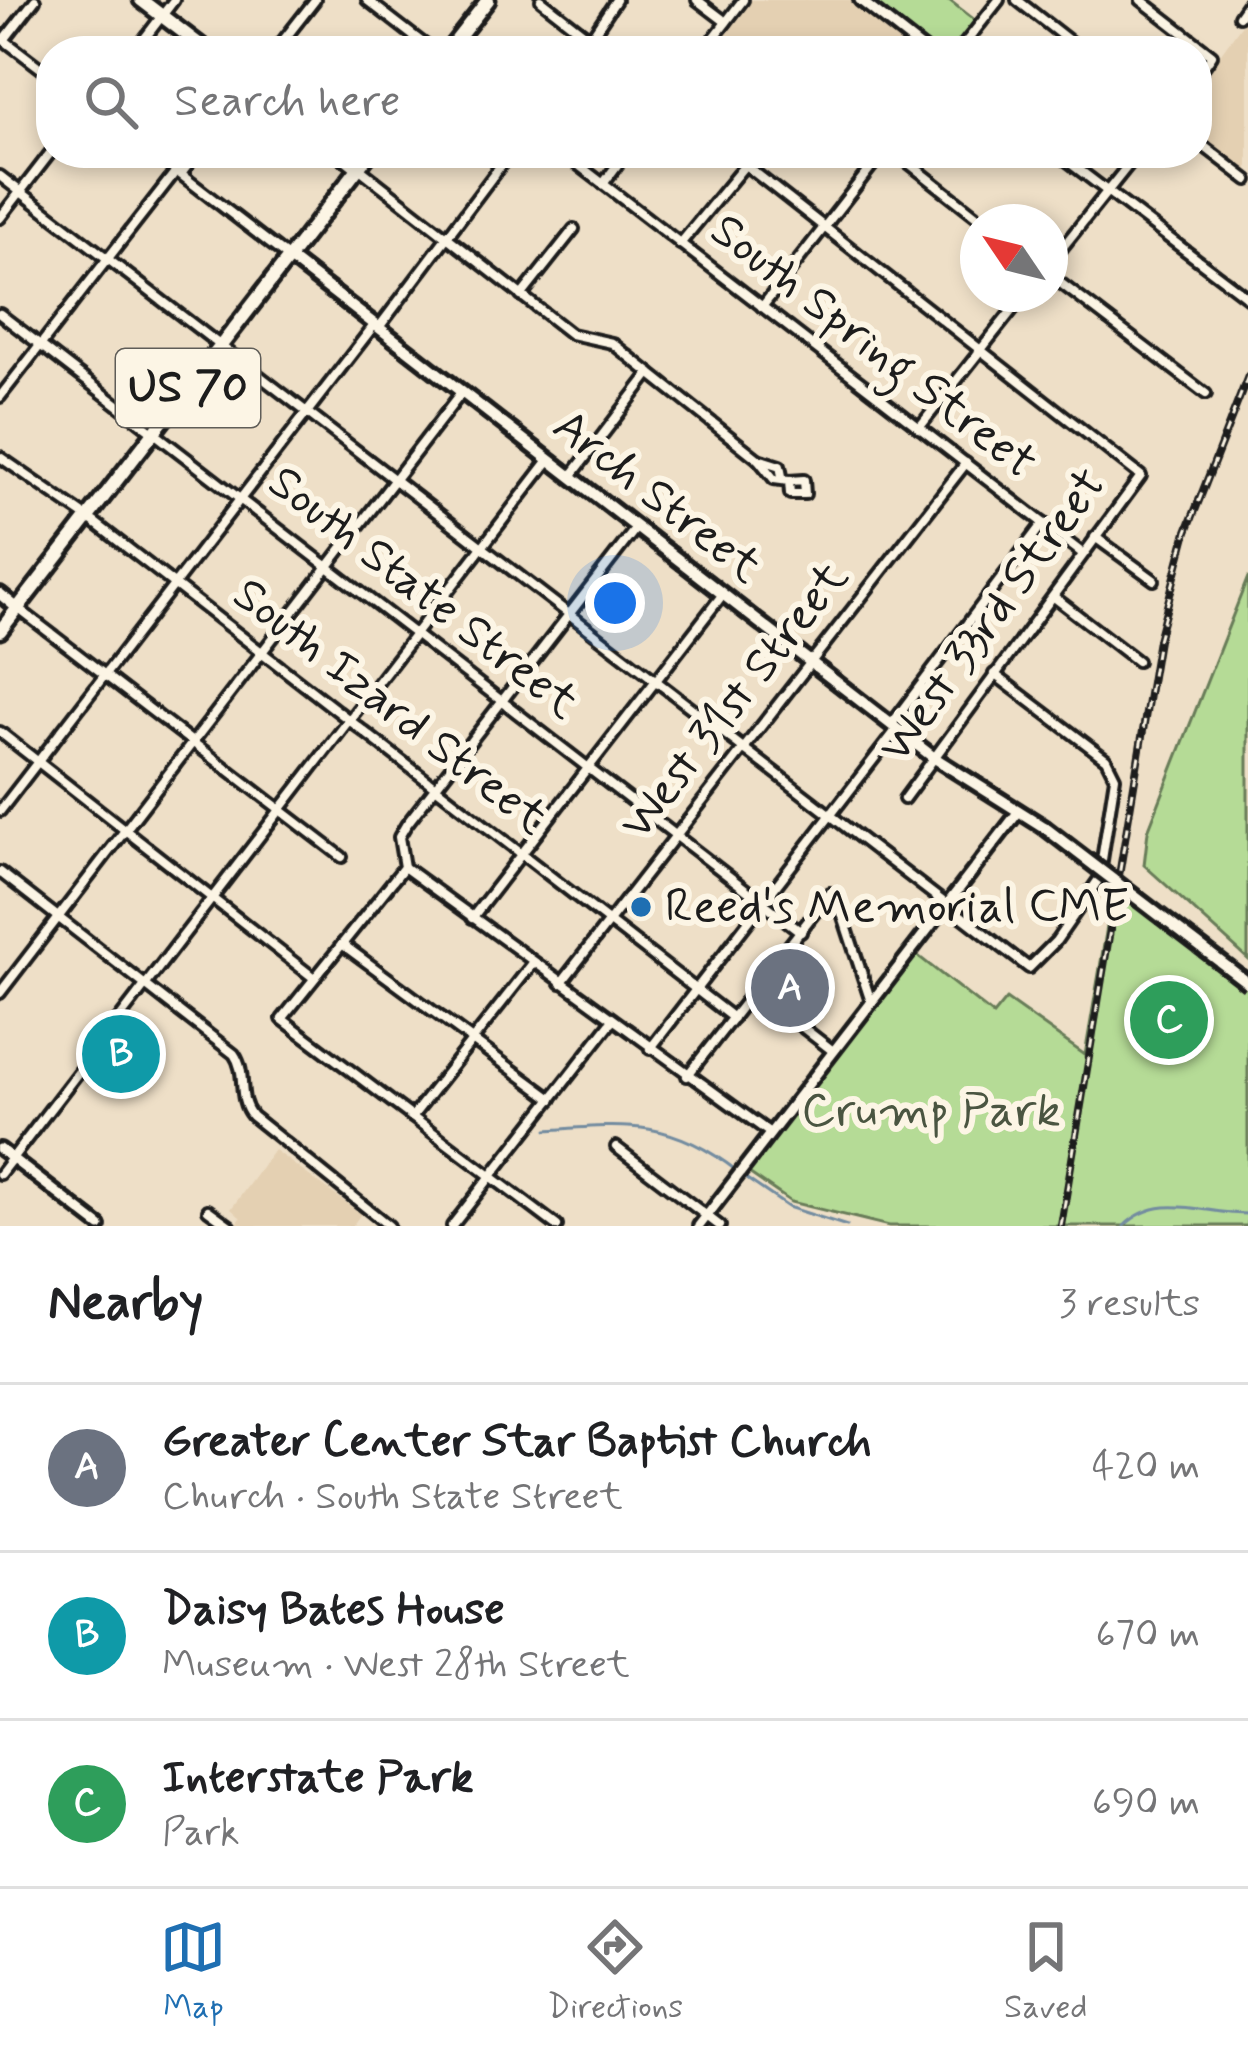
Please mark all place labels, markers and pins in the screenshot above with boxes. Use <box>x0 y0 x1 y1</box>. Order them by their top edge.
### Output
place label: Reed's Memorial CME <box>665 876 1129 939</box>
marker: Reed's Memorial CME <box>628 894 654 920</box>
pin: A <box>751 943 829 1033</box>
pin: C <box>1130 975 1208 1065</box>
pin: B <box>82 1009 160 1099</box>

